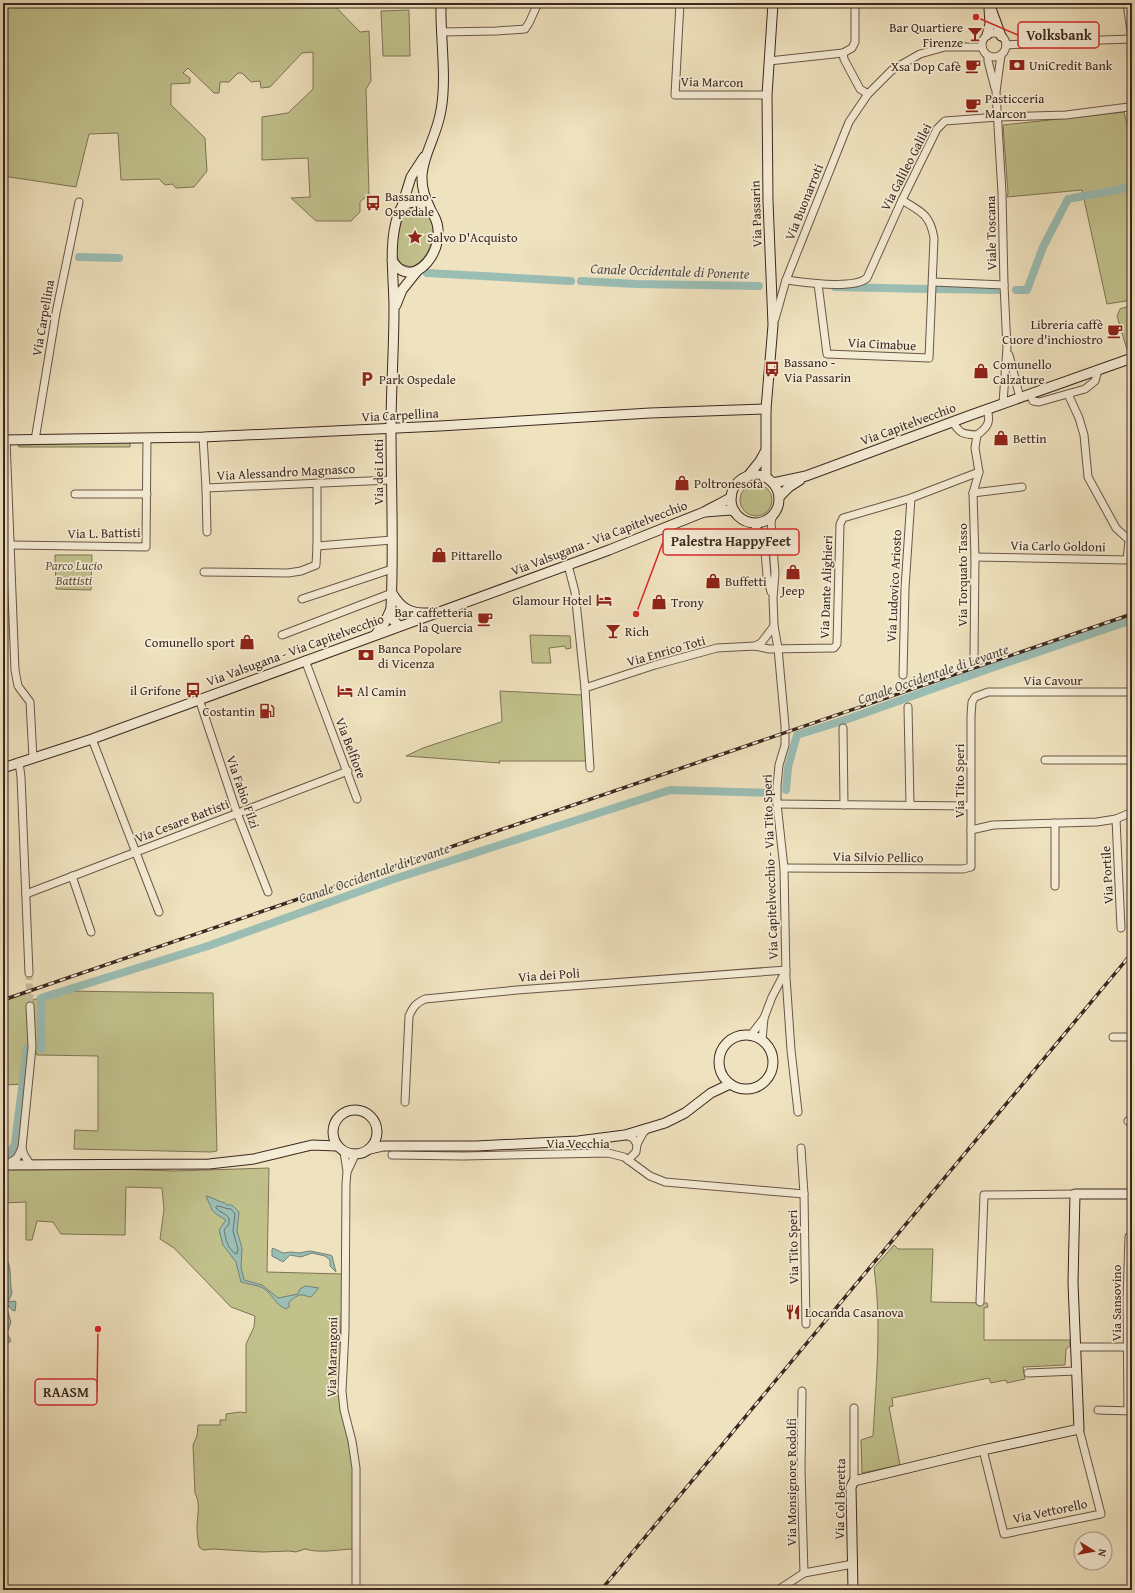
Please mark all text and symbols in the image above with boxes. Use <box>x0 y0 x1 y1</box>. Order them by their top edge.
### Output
place label: Bar Quartiere Firenze <box>889 18 963 52</box>
callout: Volksbank <box>1018 22 1099 48</box>
bar icon: Bar Quartiere Firenze <box>966 25 984 43</box>
text: Volksbank <box>1026 25 1093 45</box>
bank icon: UniCredit Bank <box>1008 56 1026 74</box>
place label: UniCredit Bank <box>1029 56 1113 75</box>
place label: Xsa Dop Cafè <box>891 57 961 76</box>
cafe icon: Xsa Dop Cafè <box>964 57 982 75</box>
street label: Via Marcon <box>680 72 744 92</box>
place label: Pasticceria Marcon <box>985 89 1045 123</box>
cafe icon: Pasticceria Marcon <box>964 96 982 114</box>
street label: Via Galileo Galilei <box>876 120 936 214</box>
street label: Via Buonarroti <box>780 161 828 243</box>
street label: Via Passarin <box>745 179 767 248</box>
place label: Bassano - Ospedale <box>385 187 437 221</box>
bus stop icon: Bassano - Ospedale <box>364 194 382 212</box>
street label: Viale Toscana <box>981 195 1001 271</box>
place icon: Salvo D'Acquisto <box>406 228 424 246</box>
place label: Salvo D'Acquisto <box>427 228 518 247</box>
water label: Canale Occidentale di Ponente <box>590 258 750 284</box>
street label: Via Carpellina <box>27 277 59 358</box>
place label: Libreria caffè Cuore d'inchiostro <box>1002 315 1103 349</box>
cafe icon: Libreria caffè Cuore d'inchiostro <box>1106 322 1124 340</box>
street label: Via Cimabue <box>847 333 917 355</box>
place label: Bassano - Via Passarin <box>784 353 852 387</box>
place label: Comunello Calzature <box>993 355 1052 389</box>
bus stop icon: Bassano - Via Passarin <box>763 360 781 378</box>
shop icon: Comunello Calzature <box>972 362 990 380</box>
parking icon: Park Ospedale <box>358 370 376 388</box>
place label: Park Ospedale <box>379 370 456 389</box>
street label: Via Capitelvecchio <box>858 398 959 450</box>
street label: Via Carpellina <box>361 403 440 427</box>
shop icon: Bettin <box>992 429 1010 447</box>
place label: Bettin <box>1013 429 1047 448</box>
street label: Via dei Lotti <box>369 438 388 505</box>
street label: Via Alessandro Magnasco <box>216 459 356 485</box>
shop icon: Poltronesofà <box>673 474 691 492</box>
place label: Poltronesofà <box>694 474 764 493</box>
street label: Via Valsugana - Via Capitelvecchio <box>508 495 690 581</box>
street label: Via L. Battisti <box>67 523 141 543</box>
street label: Via Torquato Tasso <box>953 523 972 627</box>
callout: Palestra HappyFeet <box>663 529 799 555</box>
street label: Via Ludovico Ariosto <box>882 529 906 643</box>
text: Palestra HappyFeet <box>671 531 792 551</box>
street label: Via Dante Alighieri <box>815 534 837 639</box>
street label: Via Carlo Goldoni <box>1010 536 1106 556</box>
shop icon: Pittarello <box>430 546 448 564</box>
place label: Pittarello <box>451 546 503 565</box>
park label: Parco Lucio Battisti <box>44 556 103 590</box>
shop icon: Jeep <box>784 563 802 581</box>
shop icon: Buffetti <box>704 572 722 590</box>
place label: Buffetti <box>725 572 767 591</box>
place label: Jeep <box>779 581 805 600</box>
place label: Glamour Hotel <box>512 591 592 610</box>
hotel icon: Glamour Hotel <box>595 591 613 609</box>
shop icon: Trony <box>650 593 668 611</box>
place label: Trony <box>671 593 704 612</box>
place label: Bar caffetteria la Quercia <box>394 603 474 637</box>
street label: Via Valsugana - Via Capitelvecchio <box>204 609 387 691</box>
cafe icon: Bar caffetteria la Quercia <box>476 610 494 628</box>
bar icon: Rich <box>604 622 622 640</box>
place label: Rich <box>625 622 650 641</box>
street label: Via Enrico Toti <box>624 631 708 671</box>
place label: Comunello sport <box>145 633 235 652</box>
shop icon: Comunello sport <box>238 633 256 651</box>
place label: Banca Popolare di Vicenza <box>378 639 462 673</box>
water label: Canale Occidentale di Levante <box>855 639 1012 709</box>
bank icon: Banca Popolare di Vicenza <box>357 646 375 664</box>
street label: Via Cavour <box>1023 671 1083 690</box>
place label: il Grifone <box>130 681 181 700</box>
bus stop icon: il Grifone <box>184 681 202 699</box>
hotel icon: Al Camin <box>336 682 354 700</box>
place label: Al Camin <box>357 682 407 701</box>
place label: Costantin <box>203 702 256 721</box>
fuel station icon: Costantin <box>258 702 276 720</box>
street label: Via Belfiore <box>331 715 371 781</box>
street label: Via Tito Speri <box>950 743 969 818</box>
street label: Via Fabio Filzi <box>222 753 264 831</box>
street label: Via Capitelvecchio - Via Tito Speri <box>757 774 783 960</box>
street label: Via Cesare Battisti <box>132 794 232 848</box>
water label: Canale Occidentale di Levante <box>296 838 453 908</box>
street label: Via Portile <box>1096 845 1118 905</box>
street label: Via Silvio Pellico <box>832 847 924 867</box>
street label: Via dei Poli <box>518 963 581 987</box>
street label: Via Vecchia <box>546 1134 611 1153</box>
street label: Via Tito Speri <box>783 1209 803 1284</box>
street label: Via Sansovino <box>1107 1264 1126 1341</box>
restaurant icon: Locanda Casanova <box>784 1303 802 1321</box>
place label: Locanda Casanova <box>805 1303 905 1322</box>
street label: Via Marangoni <box>322 1316 342 1398</box>
callout: RAASM <box>35 1379 97 1405</box>
text: RAASM <box>43 1382 89 1402</box>
street label: Via Monsignore Rodolfi <box>782 1418 801 1546</box>
street label: Via Col Beretta <box>830 1457 850 1540</box>
street label: Via Vettorello <box>1011 1494 1090 1528</box>
north arrow <box>1073 1531 1113 1571</box>
text: N <box>1094 1548 1111 1559</box>

